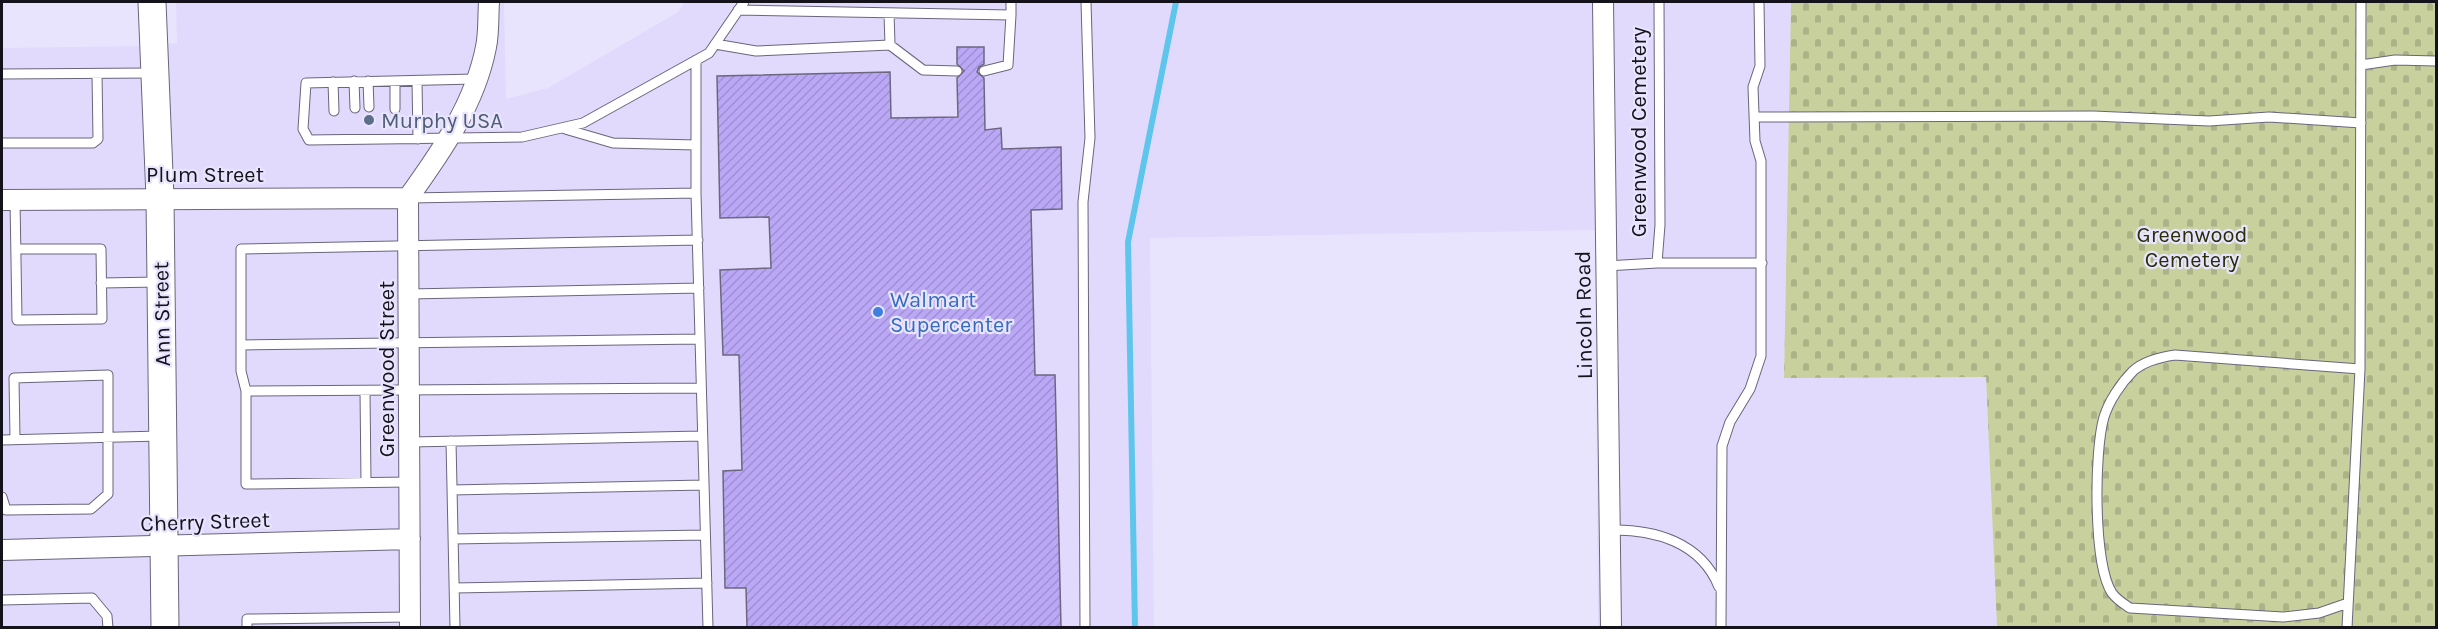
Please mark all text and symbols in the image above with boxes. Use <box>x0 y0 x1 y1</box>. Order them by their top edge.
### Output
street label: Greenwood Cemetery <box>1626 27 1652 237</box>
place label: Murphy USA <box>381 108 503 134</box>
marker: Murphy USA <box>362 113 376 127</box>
street label: Plum Street <box>146 162 264 188</box>
park label: Greenwood Cemetery <box>2136 222 2248 273</box>
street label: Lincoln Road <box>1570 250 1598 380</box>
street label: Ann Street <box>148 261 176 367</box>
street label: Greenwood Street <box>374 281 400 457</box>
place label: Walmart Supercenter <box>890 287 1012 338</box>
marker: Walmart Supercenter <box>871 305 885 319</box>
street label: Cherry Street <box>140 507 270 537</box>

